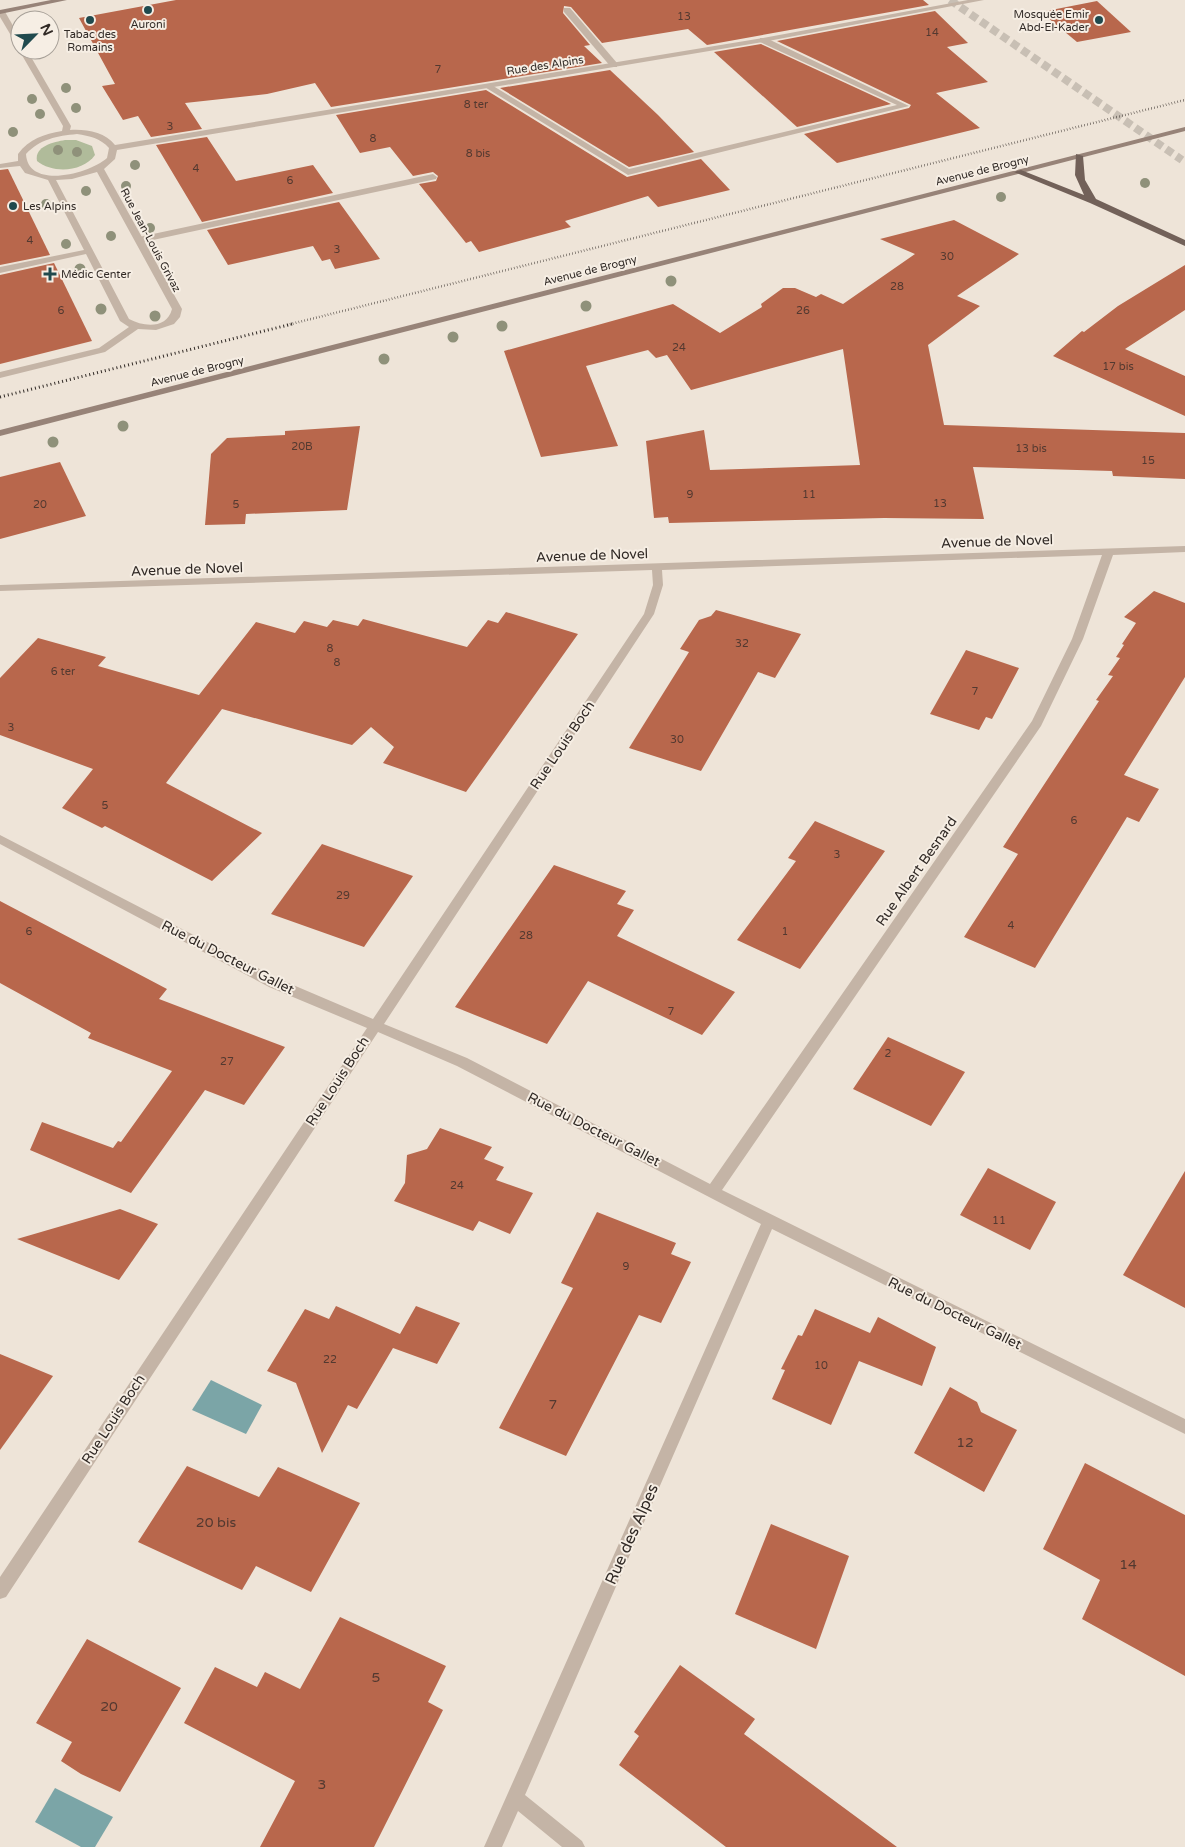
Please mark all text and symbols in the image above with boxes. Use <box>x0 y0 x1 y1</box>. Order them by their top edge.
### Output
marker: Auroni <box>142 4 154 16</box>
place label: Mosquée Emir Abd-El-Kader <box>1014 8 1090 34</box>
north arrow <box>10 10 60 60</box>
house number: 13 <box>677 10 691 23</box>
marker: Tabac des Romains <box>84 14 96 26</box>
marker: Mosquée Emir Abd-El-Kader <box>1093 14 1105 26</box>
place label: Auroni <box>131 18 165 31</box>
text: N <box>36 21 56 39</box>
house number: 14 <box>925 26 939 39</box>
place label: Tabac des Romains <box>64 28 116 54</box>
street label: Rue des Alpins <box>506 53 584 78</box>
house number: 7 <box>435 63 442 76</box>
house number: 8 ter <box>464 98 489 111</box>
house number: 3 <box>167 120 174 133</box>
house number: 8 <box>370 132 377 145</box>
house number: 8 bis <box>466 147 490 160</box>
street label: Avenue de Brogny <box>934 153 1030 188</box>
house number: 4 <box>193 162 200 175</box>
house number: 6 <box>287 174 294 187</box>
street label: Rue Jean-Louis Grivaz <box>118 186 184 295</box>
marker: Les Alpins <box>7 200 19 212</box>
place label: Les Alpins <box>23 200 76 213</box>
house number: 4 <box>27 234 34 247</box>
house number: 3 <box>334 243 341 256</box>
house number: 30 <box>940 250 954 263</box>
street label: Avenue de Brogny <box>542 253 638 288</box>
marker: Médic Center <box>43 267 57 281</box>
place label: Médic Center <box>61 268 132 281</box>
house number: 28 <box>890 280 904 293</box>
house number: 6 <box>58 304 65 317</box>
house number: 26 <box>796 304 810 317</box>
house number: 24 <box>672 341 686 354</box>
street label: Avenue de Brogny <box>149 354 245 389</box>
house number: 17 bis <box>1102 360 1134 373</box>
house number: 20B <box>291 440 313 453</box>
house number: 13 bis <box>1015 442 1047 455</box>
house number: 15 <box>1141 454 1155 467</box>
house number: 9 <box>687 488 694 501</box>
house number: 11 <box>802 488 816 501</box>
house number: 13 <box>933 497 947 510</box>
house number: 20 <box>33 498 47 511</box>
house number: 5 <box>233 498 240 511</box>
street label: Avenue de Novel <box>941 531 1053 552</box>
street label: Avenue de Novel <box>536 545 648 566</box>
street label: Avenue de Novel <box>131 559 243 580</box>
house number: 32 <box>735 637 749 650</box>
house number: 8 <box>327 642 334 655</box>
house number: 8 <box>334 656 341 669</box>
house number: 6 ter <box>51 665 76 678</box>
house number: 7 <box>972 685 979 698</box>
street label: Rue Louis Boch <box>527 698 598 793</box>
house number: 3 <box>8 721 15 734</box>
house number: 30 <box>670 733 684 746</box>
house number: 5 <box>102 799 109 812</box>
street label: Rue Albert Besnard <box>872 813 961 929</box>
house number: 6 <box>1071 814 1078 827</box>
house number: 3 <box>834 848 841 861</box>
house number: 29 <box>336 889 350 902</box>
street label: Rue du Docteur Gallet <box>159 917 298 999</box>
house number: 4 <box>1008 919 1015 932</box>
house number: 6 <box>26 925 33 938</box>
house number: 1 <box>782 925 788 938</box>
house number: 28 <box>519 929 533 942</box>
house number: 7 <box>668 1005 675 1018</box>
street label: Rue Louis Boch <box>302 1033 373 1129</box>
house number: 2 <box>885 1047 892 1060</box>
house number: 27 <box>220 1055 234 1068</box>
street label: Rue du Docteur Gallet <box>525 1089 664 1171</box>
house number: 24 <box>450 1179 464 1192</box>
house number: 11 <box>992 1214 1006 1227</box>
house number: 9 <box>623 1260 630 1273</box>
street label: Rue du Docteur Gallet <box>885 1274 1025 1354</box>
house number: 22 <box>323 1353 337 1366</box>
house number: 10 <box>814 1359 828 1372</box>
street label: Rue Louis Boch <box>78 1371 149 1467</box>
house number: 7 <box>549 1396 557 1413</box>
house number: 12 <box>956 1434 974 1451</box>
street label: Rue des Alpes <box>601 1481 663 1588</box>
house number: 20 bis <box>196 1514 236 1531</box>
house number: 14 <box>1119 1556 1137 1573</box>
house number: 5 <box>372 1669 380 1686</box>
house number: 20 <box>100 1698 118 1715</box>
house number: 3 <box>318 1776 326 1793</box>

